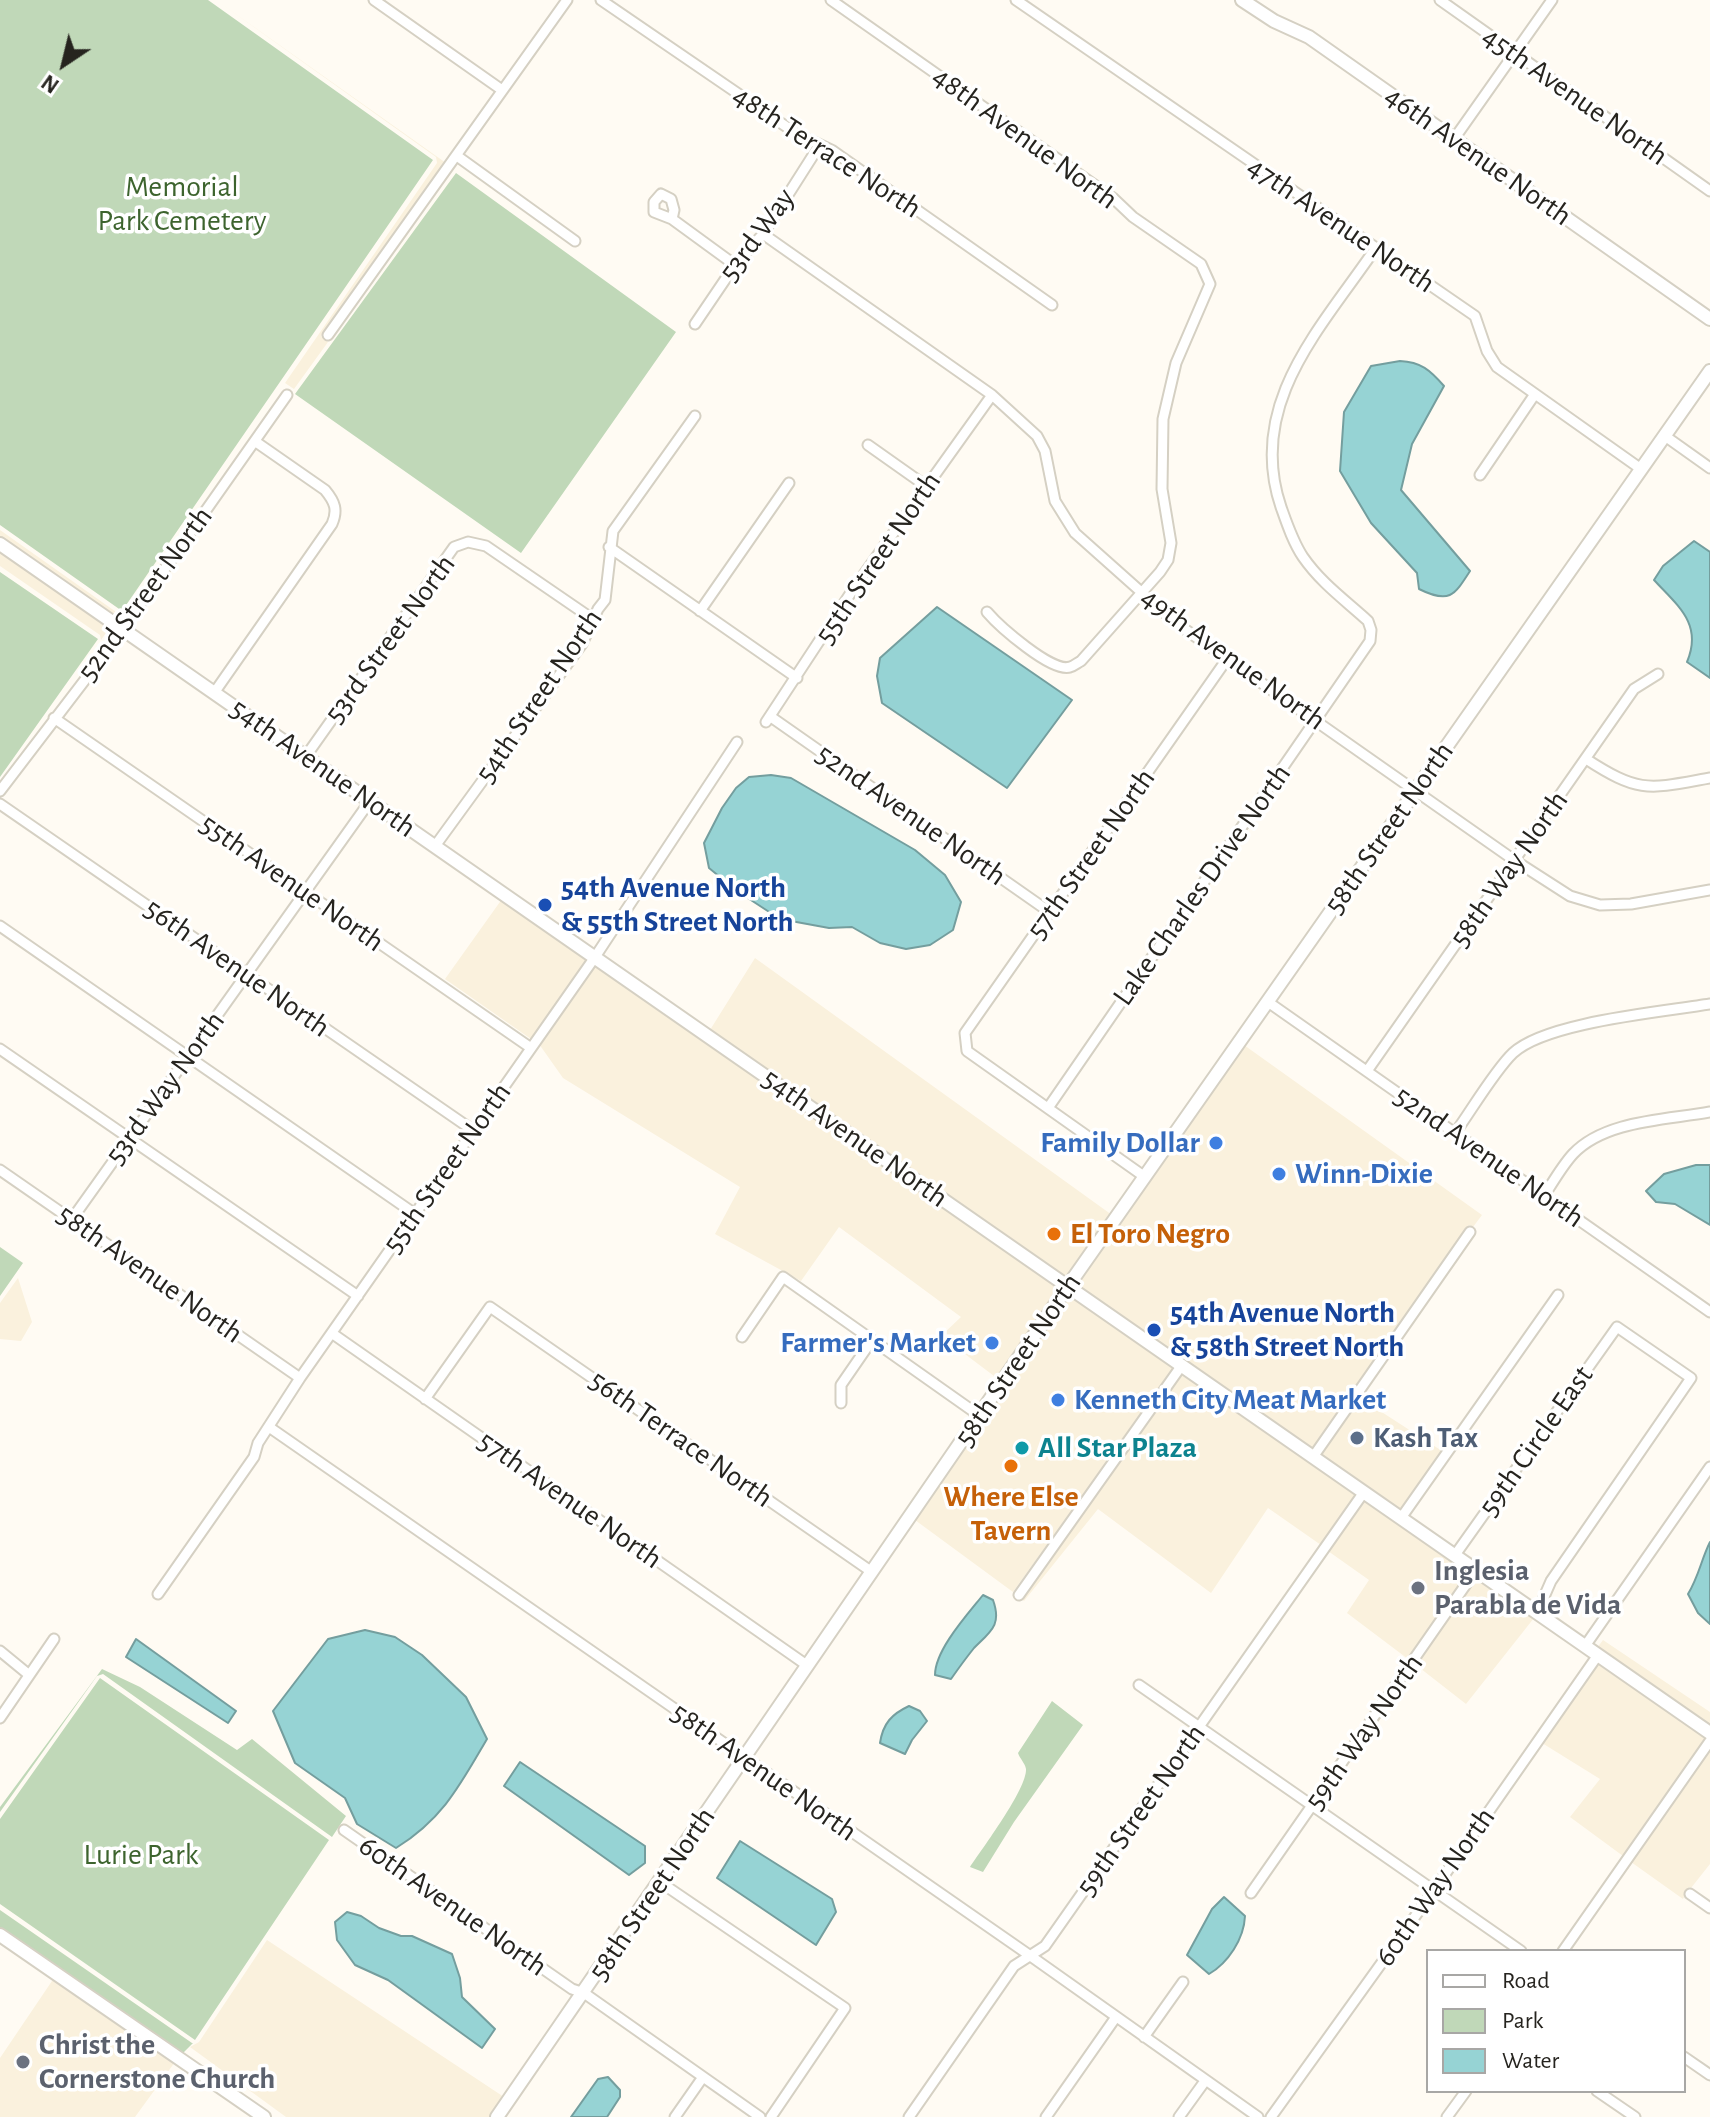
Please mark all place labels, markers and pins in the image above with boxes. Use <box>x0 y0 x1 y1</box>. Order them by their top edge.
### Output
place label: 54th Avenue North & 55th Street North <box>561 870 794 940</box>
marker: 54th Avenue North & 55th Street North <box>536 896 554 914</box>
place label: Family Dollar <box>1040 1125 1200 1161</box>
marker: Family Dollar <box>1207 1134 1225 1152</box>
place label: Winn-Dixie <box>1295 1156 1433 1192</box>
marker: Winn-Dixie <box>1270 1165 1288 1183</box>
place label: El Toro Negro <box>1070 1216 1230 1252</box>
marker: El Toro Negro <box>1045 1225 1063 1243</box>
place label: 54th Avenue North & 58th Street North <box>1170 1295 1404 1366</box>
marker: 54th Avenue North & 58th Street North <box>1145 1321 1163 1339</box>
place label: Farmer's Market <box>780 1325 976 1361</box>
marker: Farmer's Market <box>983 1334 1001 1352</box>
place label: Kenneth City Meat Market <box>1074 1382 1386 1418</box>
marker: Kenneth City Meat Market <box>1049 1391 1067 1409</box>
place label: Kash Tax <box>1373 1420 1478 1456</box>
marker: Kash Tax <box>1348 1429 1366 1447</box>
place label: All Star Plaza <box>1038 1430 1197 1466</box>
marker: All Star Plaza <box>1013 1439 1031 1457</box>
marker: Where Else Tavern <box>1002 1457 1020 1475</box>
place label: Where Else Tavern <box>943 1479 1079 1550</box>
place label: Inglesia Parabla de Vida <box>1434 1553 1621 1624</box>
marker: Inglesia Parabla de Vida <box>1409 1579 1427 1597</box>
place label: Christ the Cornerstone Church <box>39 2027 275 2098</box>
marker: Christ the Cornerstone Church <box>14 2053 32 2071</box>

